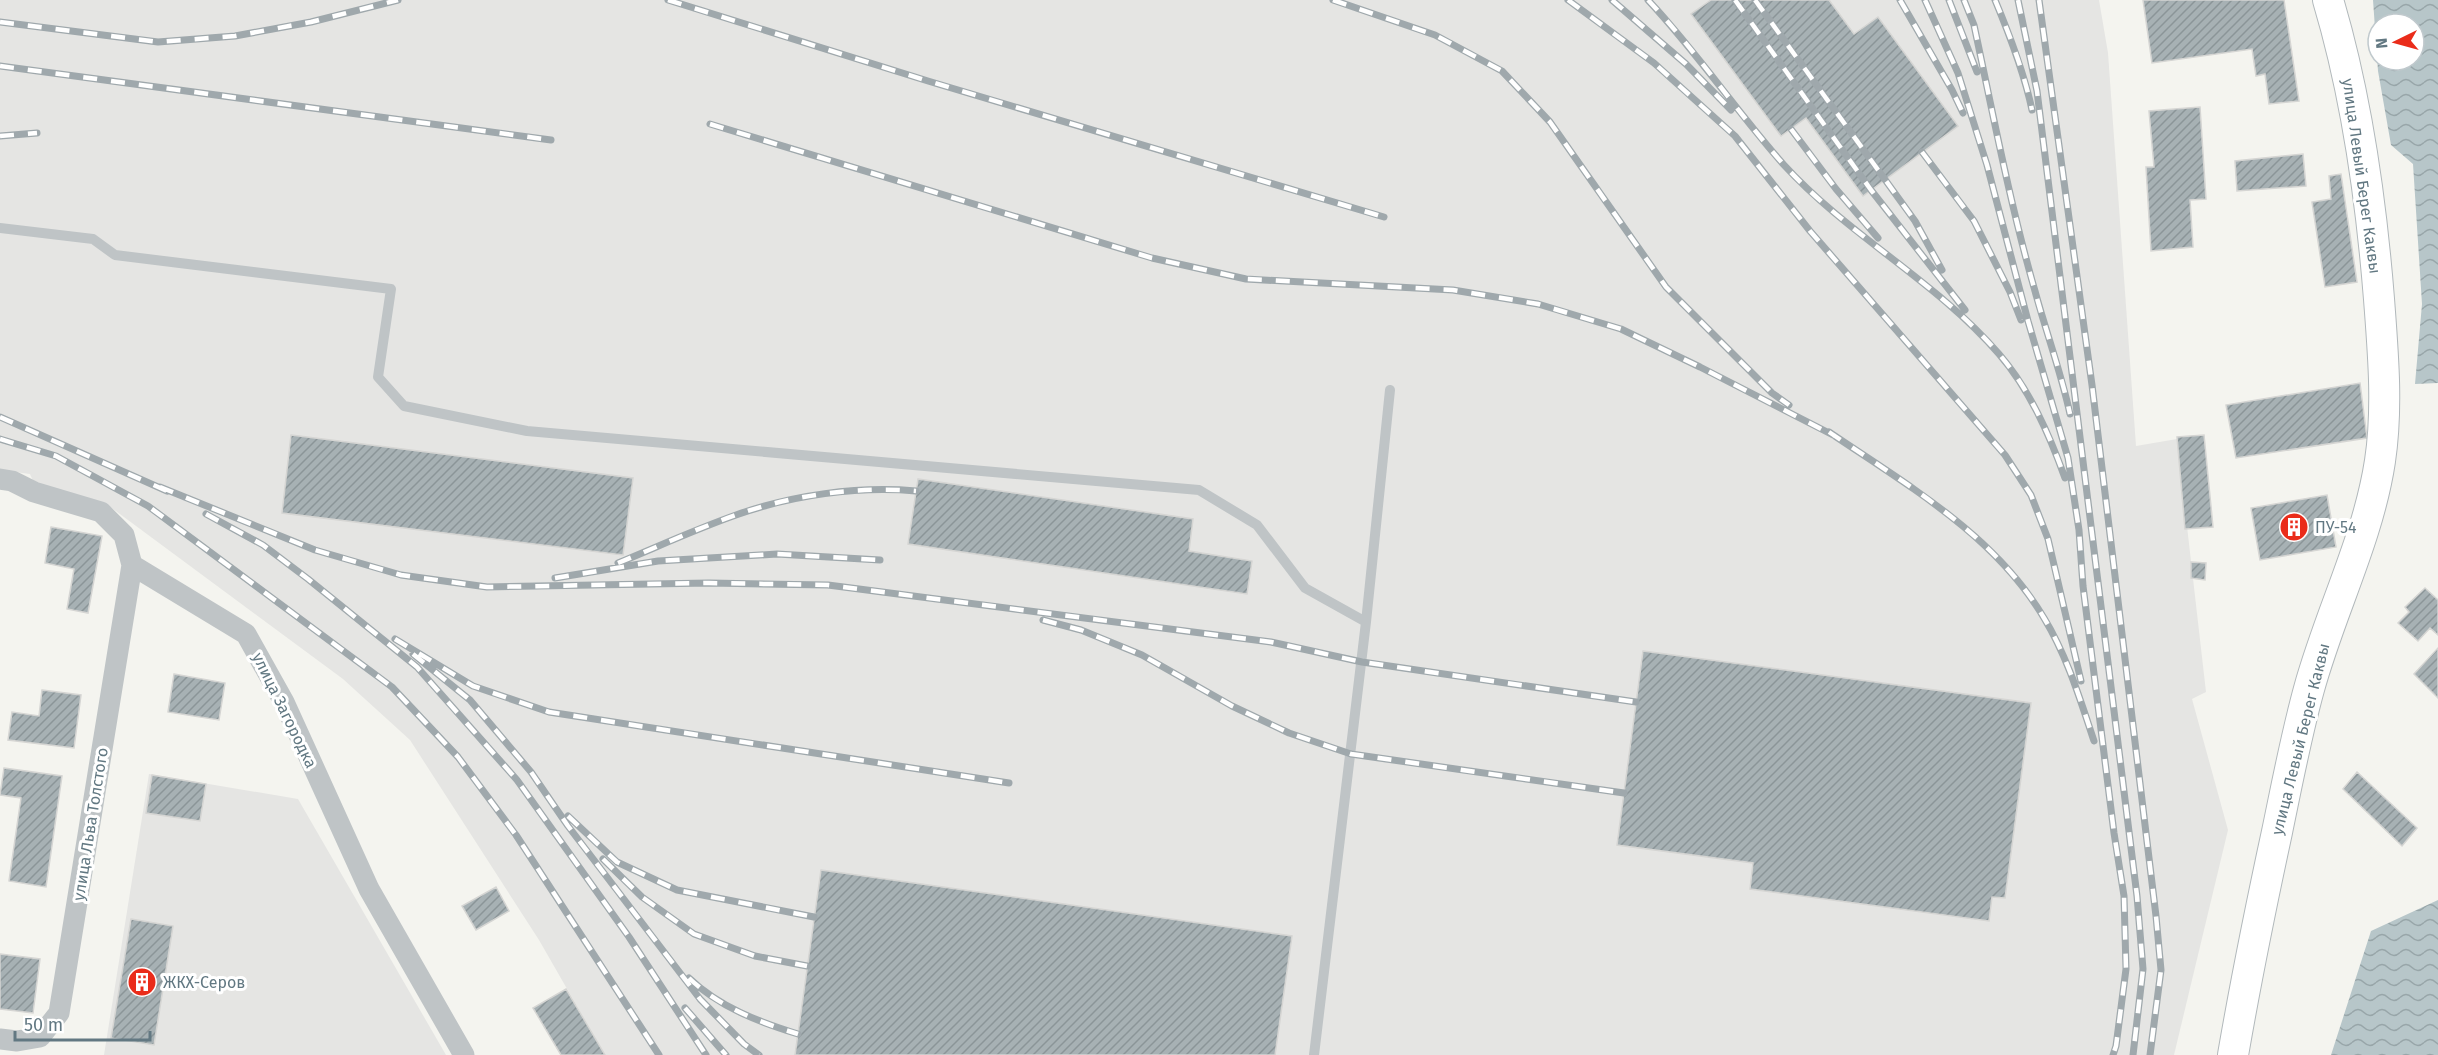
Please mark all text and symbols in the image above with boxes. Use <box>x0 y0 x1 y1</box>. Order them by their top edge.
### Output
north arrow <box>2366 12 2426 72</box>
text: N <box>2372 37 2391 49</box>
street label: улица Левый Берег Каквы <box>2338 77 2385 275</box>
building icon: ПУ-54 <box>2278 511 2310 543</box>
place label: ПУ-54 <box>2315 518 2357 537</box>
street label: улица Левый Берег Каквы <box>2267 641 2334 837</box>
street label: улица Загородка <box>248 649 321 771</box>
street label: улица Льва Толстого <box>69 746 112 902</box>
building icon: ЖКХ-Серов <box>126 966 158 998</box>
place label: ЖКХ-Серов <box>163 973 245 992</box>
scale bar <box>15 1004 150 1042</box>
text: 50 m <box>24 1014 63 1036</box>

